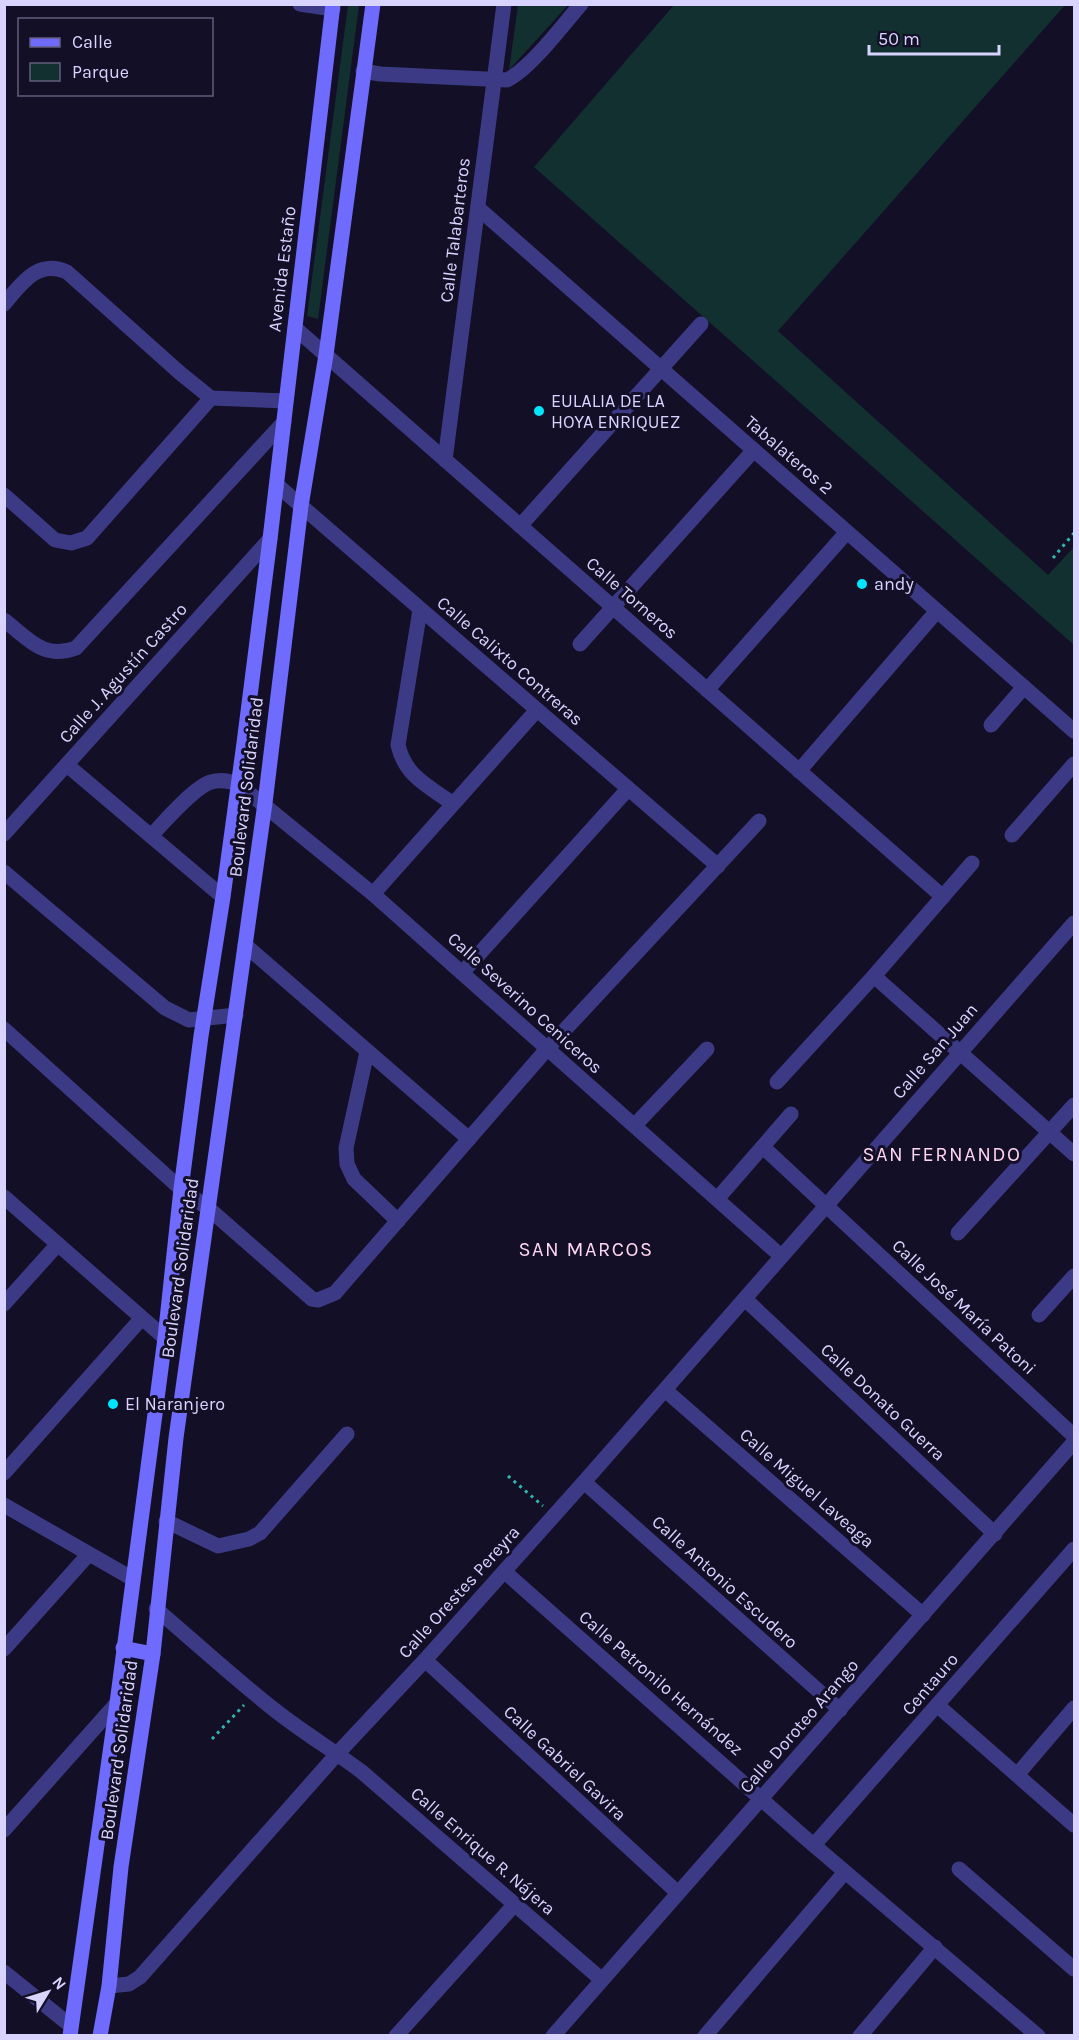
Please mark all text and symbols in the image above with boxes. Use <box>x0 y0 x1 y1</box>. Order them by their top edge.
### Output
legend <box>18 18 213 96</box>
scale bar <box>869 18 1000 56</box>
text: 50 m <box>878 28 920 50</box>
text: Calle <box>72 31 112 53</box>
text: Parque <box>72 61 129 83</box>
street label: Calle Talabarteros <box>435 156 475 304</box>
street label: Avenida Estaño <box>263 205 301 333</box>
place label: EULALIA DE LA HOYA ENRIQUEZ <box>551 390 680 433</box>
marker: EULALIA DE LA HOYA ENRIQUEZ <box>532 404 546 418</box>
street label: Tabalateros 2 <box>740 411 838 499</box>
street label: Calle Torneros <box>582 552 682 644</box>
place label: andy <box>874 573 914 595</box>
marker: andy <box>855 577 869 591</box>
street label: Calle Calixto Contreras <box>433 592 587 730</box>
street label: Calle J. Agustín Castro <box>54 598 192 748</box>
street label: Boulevard Solidaridad <box>224 696 268 878</box>
street label: Calle Severino Ceniceros <box>443 928 607 1078</box>
street label: Calle San Juan <box>888 999 982 1103</box>
district label: SAN FERNANDO <box>863 1143 1021 1166</box>
street label: Boulevard Solidaridad <box>156 1177 204 1359</box>
street label: Calle José María Patoni <box>888 1235 1040 1379</box>
district label: SAN MARCOS <box>519 1238 653 1261</box>
street label: Calle Donato Guerra <box>816 1339 950 1465</box>
place label: El Naranjero <box>125 1393 225 1415</box>
marker: El Naranjero <box>106 1397 120 1411</box>
street label: Calle Miguel Laveaga <box>735 1423 879 1553</box>
street label: Calle Antonio Escudero <box>648 1511 802 1653</box>
street label: Calle Orestes Pereyra <box>394 1521 524 1663</box>
street label: Calle Petronilo Hernández <box>574 1606 748 1760</box>
street label: Centauro <box>897 1648 963 1720</box>
street label: Calle Doroteo Arango <box>735 1654 863 1798</box>
street label: Boulevard Solidaridad <box>95 1659 143 1841</box>
street label: Calle Gabriel Gavira <box>499 1701 631 1825</box>
street label: Calle Enrique R. Nájera <box>406 1782 560 1920</box>
north arrow <box>18 1962 78 2022</box>
text: N <box>48 1973 70 1993</box>

